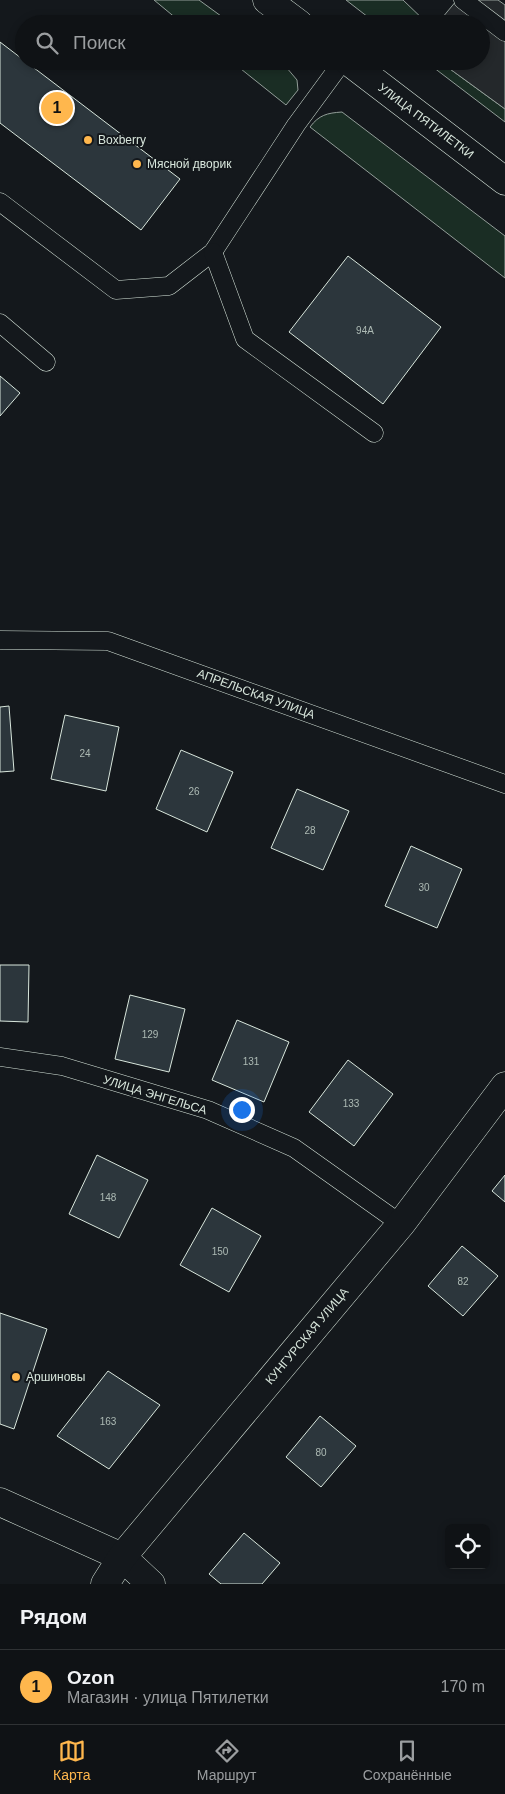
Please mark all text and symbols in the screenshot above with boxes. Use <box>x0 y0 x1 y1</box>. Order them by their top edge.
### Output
search box <box>15 15 490 70</box>
icon: search <box>33 29 61 57</box>
text: Поиск <box>73 32 126 53</box>
street label: УЛИЦА ПЯТИЛЕТКИ <box>375 80 477 162</box>
pin: 1 <box>41 89 73 127</box>
place label: Boxberry <box>98 133 146 147</box>
marker: Boxberry <box>82 134 94 146</box>
place label: Мясной дворик <box>147 157 232 171</box>
marker: Мясной дворик <box>131 158 143 170</box>
house number: 94А <box>356 325 374 336</box>
street label: АПРЕЛЬСКАЯ УЛИЦА <box>195 666 317 722</box>
house number: 24 <box>79 748 91 759</box>
house number: 26 <box>188 786 200 797</box>
house number: 28 <box>304 825 316 836</box>
house number: 30 <box>418 882 430 893</box>
house number: 129 <box>142 1029 159 1040</box>
house number: 131 <box>243 1056 260 1067</box>
street label: УЛИЦА ЭНГЕЛЬСА <box>101 1073 209 1117</box>
your location <box>229 1097 255 1123</box>
house number: 133 <box>343 1098 360 1109</box>
house number: 148 <box>100 1192 117 1203</box>
house number: 150 <box>212 1246 229 1257</box>
house number: 82 <box>457 1276 469 1287</box>
street label: КУНГУРСКАЯ УЛИЦА <box>263 1285 351 1387</box>
place label: Аршиновы <box>26 1370 85 1384</box>
marker: Аршиновы <box>10 1371 22 1383</box>
house number: 163 <box>100 1416 117 1427</box>
house number: 80 <box>315 1447 327 1458</box>
map controls <box>445 1524 490 1569</box>
button: locate <box>445 1524 490 1569</box>
text: Рядом <box>20 1605 87 1628</box>
text: Ozon <box>67 1667 115 1688</box>
text: 1 <box>32 1678 40 1695</box>
text: 170 m <box>441 1678 485 1695</box>
text: Магазин · улица Пятилетки <box>67 1689 269 1706</box>
tab: Карта <box>53 1737 91 1783</box>
tab: Маршрут <box>197 1737 256 1783</box>
tab: Сохранённые <box>363 1737 452 1783</box>

